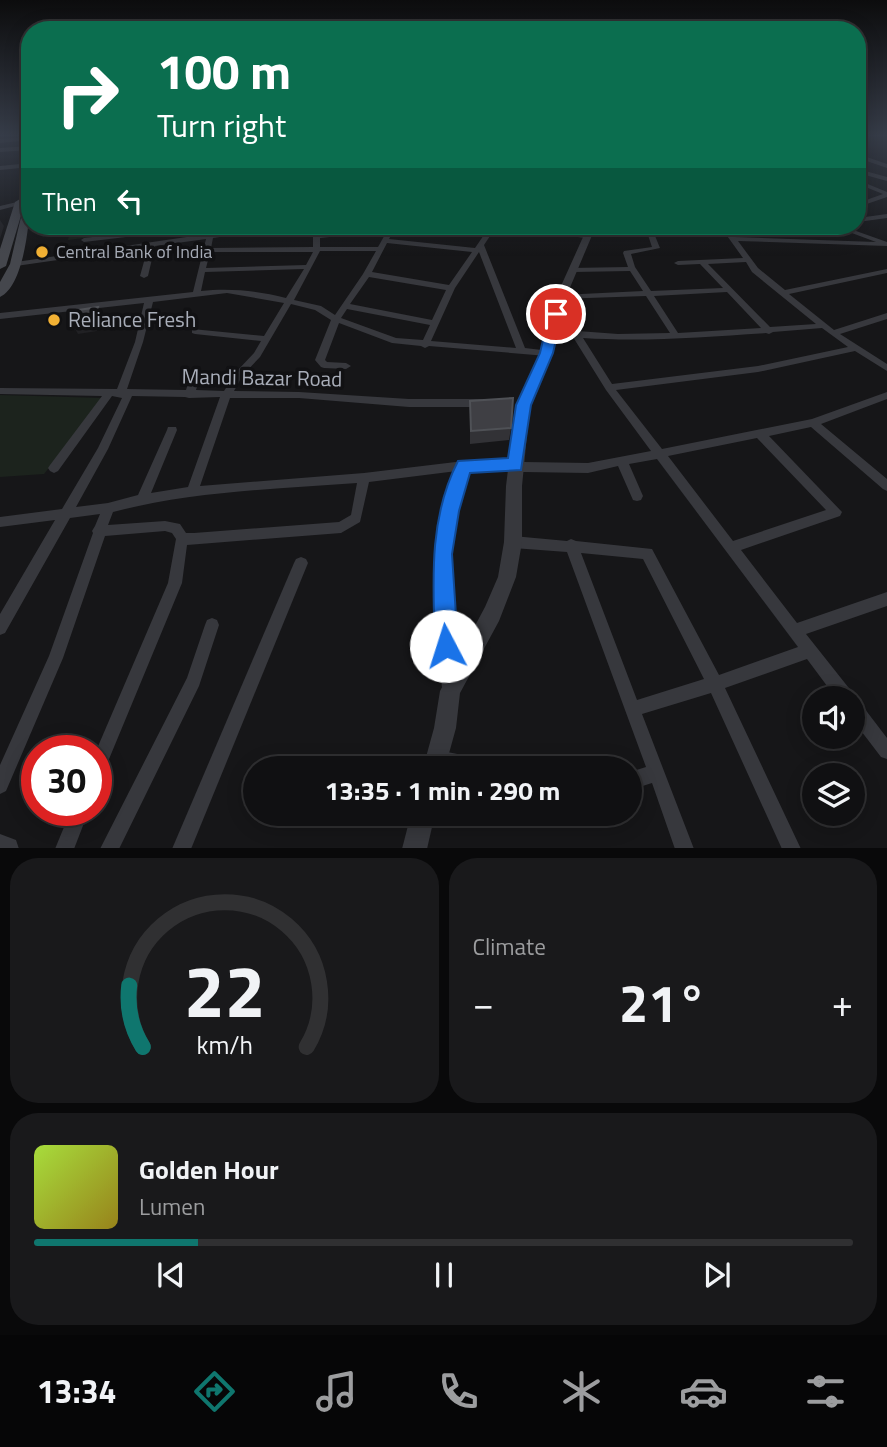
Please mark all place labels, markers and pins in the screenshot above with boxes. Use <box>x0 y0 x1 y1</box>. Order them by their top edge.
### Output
place label: Central Bank of India <box>56 238 212 265</box>
marker: Central Bank of India <box>34 244 50 260</box>
pin <box>526 284 586 344</box>
place label: Reliance Fresh <box>68 303 196 335</box>
marker: Reliance Fresh <box>46 312 62 328</box>

